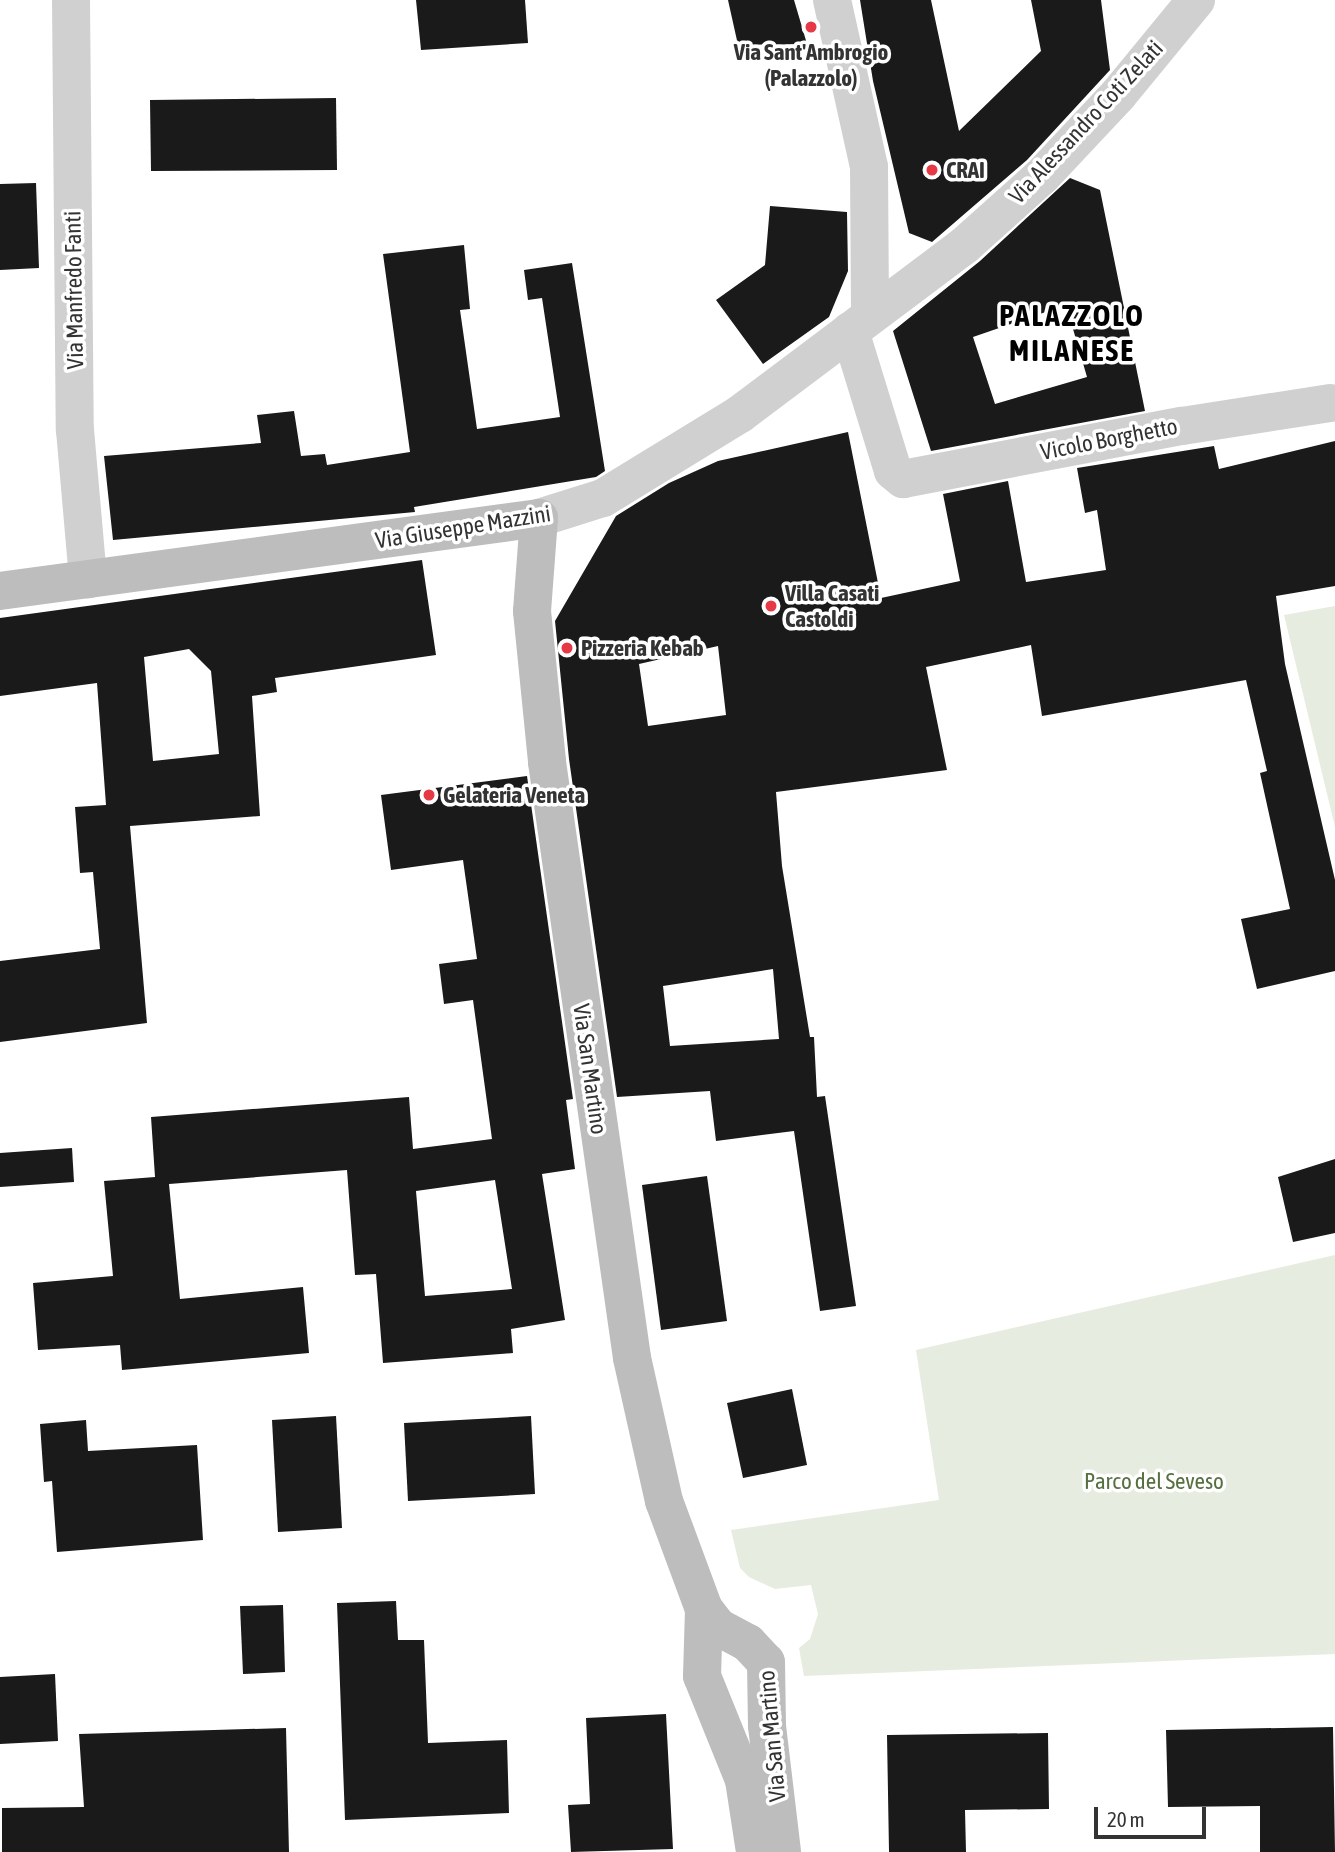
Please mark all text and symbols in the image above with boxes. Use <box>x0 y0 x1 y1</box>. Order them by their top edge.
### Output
marker: Via Sant'Ambrogio (Palazzolo) <box>803 19 819 35</box>
street label: Via Alessandro Coti Zelati <box>1003 35 1169 209</box>
place label: Via Sant'Ambrogio (Palazzolo) <box>734 38 888 92</box>
place label: CRAI <box>946 156 985 184</box>
marker: CRAI <box>924 162 940 178</box>
street label: Via Manfredo Fanti <box>59 210 89 370</box>
district label: PALAZZOLO MILANESE <box>1000 297 1144 368</box>
street label: Vicolo Borghetto <box>1038 412 1180 466</box>
street label: Via Giuseppe Mazzini <box>373 499 553 555</box>
place label: Villa Casati Castoldi <box>785 579 879 633</box>
marker: Villa Casati Castoldi <box>763 598 779 614</box>
place label: Pizzeria Kebab <box>581 634 704 662</box>
marker: Pizzeria Kebab <box>559 640 575 656</box>
place label: Gelateria Veneta <box>443 781 585 809</box>
marker: Gelateria Veneta <box>421 787 437 803</box>
street label: Via San Martino <box>567 1002 613 1136</box>
park label: Parco del Seveso <box>1084 1467 1224 1495</box>
street label: Via San Martino <box>753 1669 791 1803</box>
scale bar <box>1097 1792 1209 1836</box>
text: 20 m <box>1107 1807 1145 1831</box>

